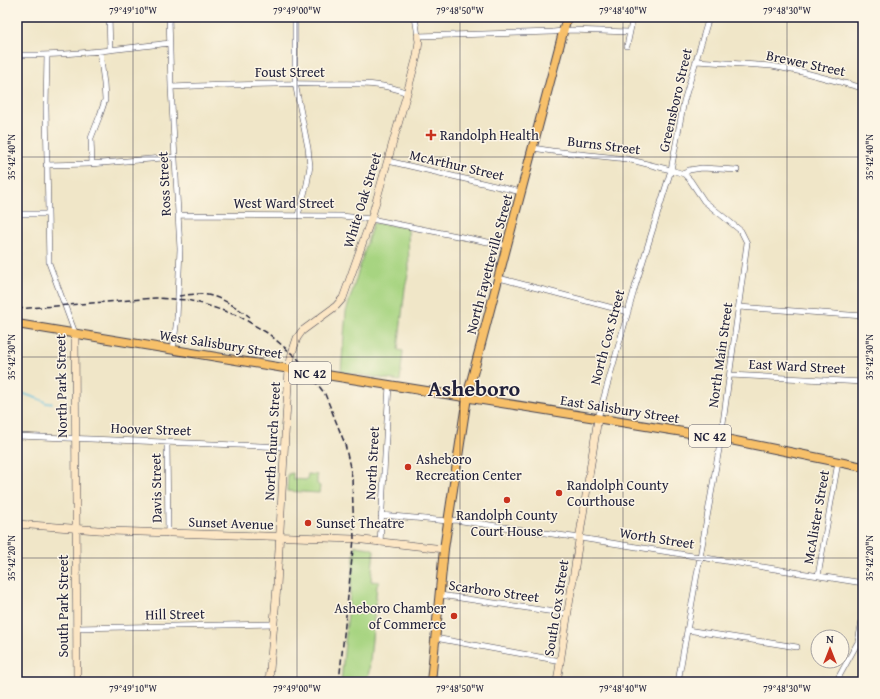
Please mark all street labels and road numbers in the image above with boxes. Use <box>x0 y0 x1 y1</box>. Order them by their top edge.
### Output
street label: Brewer Street <box>765 45 848 81</box>
street label: Greensboro Street <box>653 46 697 154</box>
street label: Foust Street <box>255 62 325 82</box>
street label: Burns Street <box>566 131 642 159</box>
street label: McArthur Street <box>408 144 506 186</box>
street label: White Oak Street <box>338 150 386 250</box>
street label: Ross Street <box>152 151 176 217</box>
street label: North Fayetteville Street <box>461 192 517 336</box>
street label: West Ward Street <box>233 193 335 213</box>
street label: North Cox Street <box>585 287 629 387</box>
street label: North Main Street <box>703 301 737 409</box>
street label: West Salisbury Street <box>158 324 284 364</box>
street label: North Park Street <box>50 334 72 438</box>
street label: East Ward Street <box>748 353 846 379</box>
road number: NC 42 <box>289 362 331 384</box>
street label: North Church Street <box>259 381 285 501</box>
street label: East Salisbury Street <box>559 390 681 428</box>
street label: Hoover Street <box>110 418 192 440</box>
road number: NC 42 <box>689 425 731 447</box>
street label: North Street <box>360 426 384 500</box>
street label: Davis Street <box>145 453 167 523</box>
street label: McAlister Street <box>798 468 834 566</box>
street label: Sunset Avenue <box>188 512 274 534</box>
street label: Worth Street <box>618 522 696 554</box>
street label: South Park Street <box>53 554 73 657</box>
street label: South Cox Street <box>538 558 574 658</box>
street label: Scarboro Street <box>448 575 541 607</box>
street label: Hill Street <box>145 603 205 625</box>

